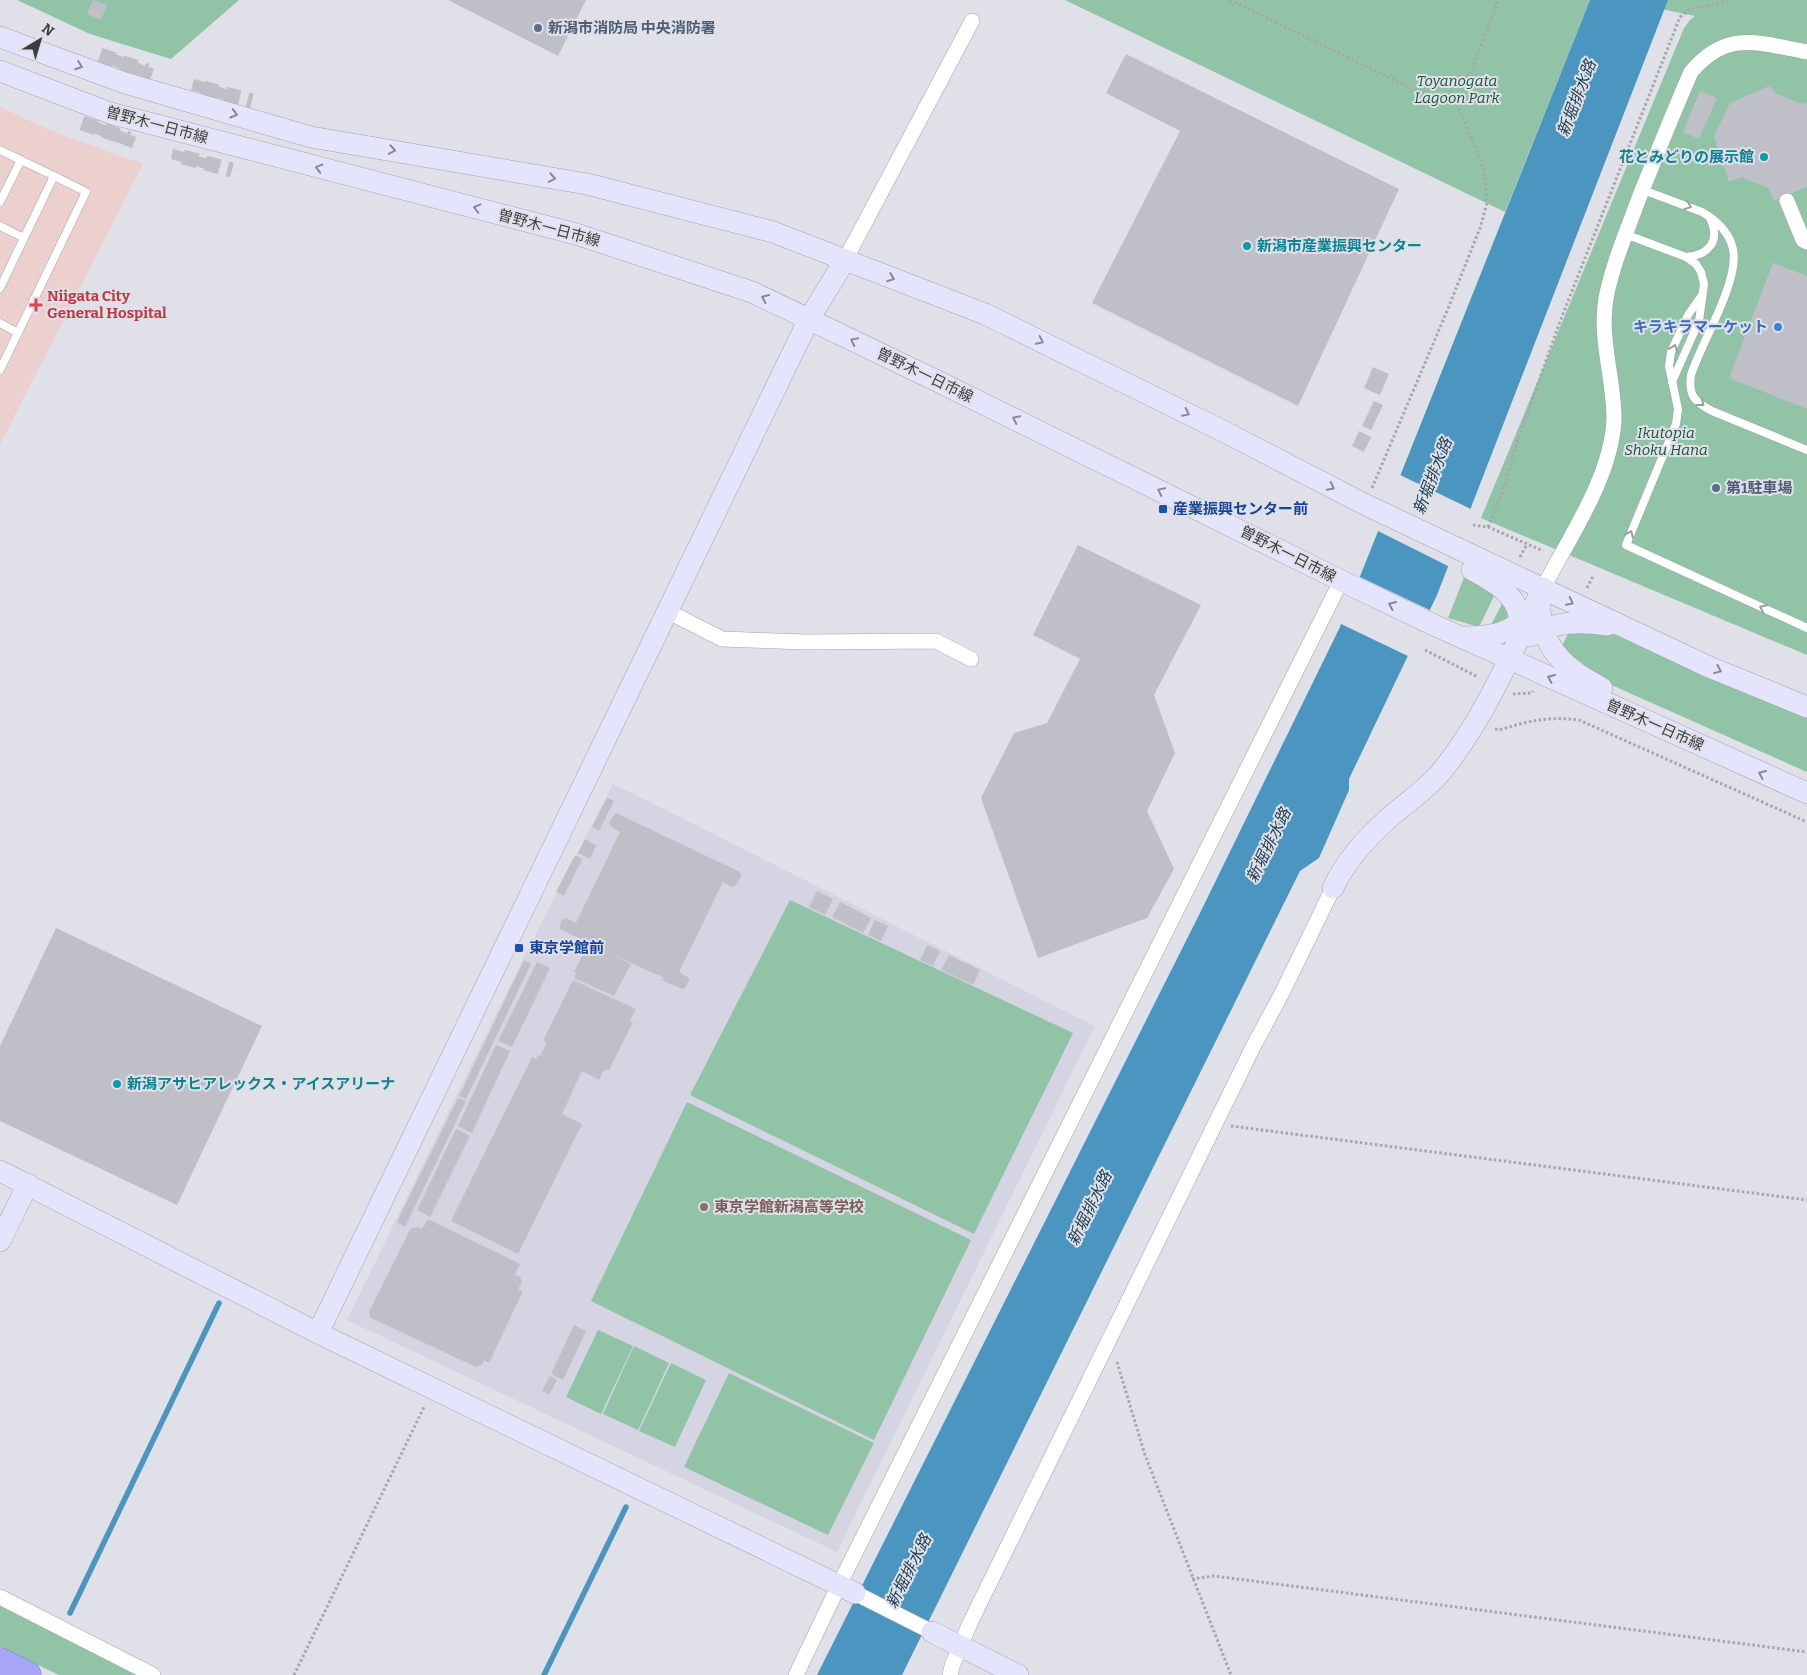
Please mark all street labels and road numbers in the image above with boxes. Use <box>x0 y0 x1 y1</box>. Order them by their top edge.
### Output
street label: 曽野木一日市線 <box>104 103 210 147</box>
street label: 曽野木一日市線 <box>496 206 602 250</box>
street label: 曽野木一日市線 <box>874 344 976 406</box>
street label: 曽野木一日市線 <box>1237 522 1339 586</box>
street label: 曽野木一日市線 <box>1603 695 1707 755</box>

